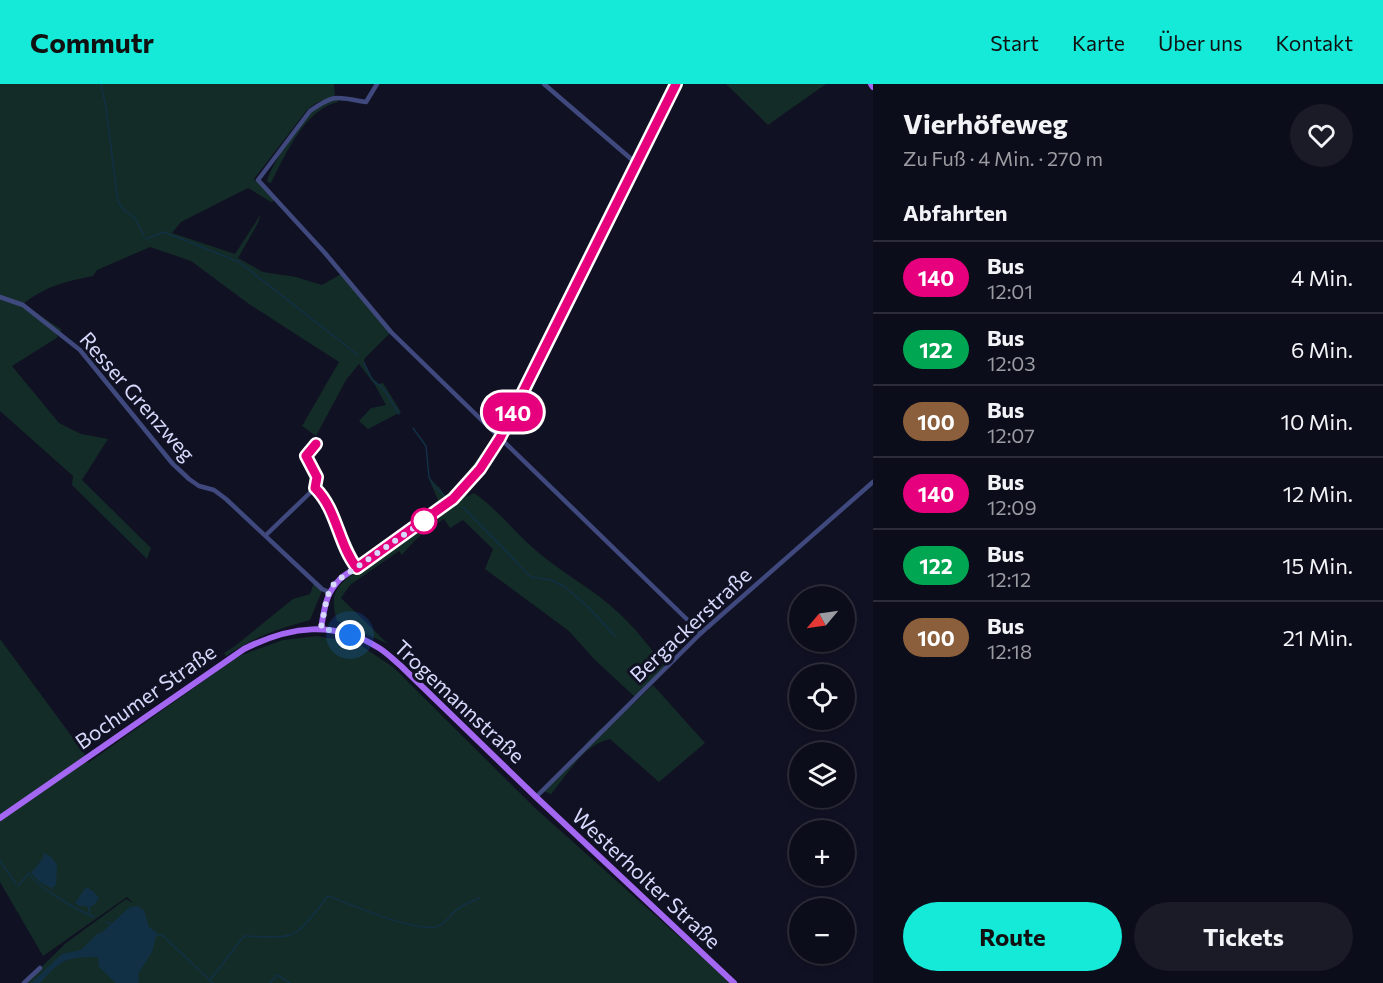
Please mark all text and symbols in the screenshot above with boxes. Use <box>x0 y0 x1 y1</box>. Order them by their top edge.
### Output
text: Commutr <box>30 25 154 59</box>
text: Start <box>990 30 1039 55</box>
text: Karte <box>1072 30 1125 55</box>
text: Über uns <box>1158 30 1242 55</box>
text: Kontakt <box>1275 30 1353 55</box>
button: heart <box>1290 104 1353 167</box>
text: Vierhöfeweg <box>903 106 1068 140</box>
text: Zu Fuß · 4 Min. · 270 m <box>903 146 1103 170</box>
text: Abfahrten <box>903 199 1007 226</box>
text: Bus <box>987 252 1024 279</box>
text: 4 Min. <box>1291 264 1353 291</box>
text: 140 <box>918 265 954 290</box>
text: 12:01 <box>987 279 1033 303</box>
text: Bus <box>987 324 1024 351</box>
street label: Resser Grenzweg <box>75 326 201 466</box>
text: 6 Min. <box>1291 336 1353 363</box>
text: 122 <box>919 337 953 362</box>
text: 12:03 <box>987 351 1036 375</box>
line badge: 140 <box>478 392 548 432</box>
text: Bus <box>987 396 1024 423</box>
text: 140 <box>495 400 531 425</box>
text: 10 Min. <box>1281 408 1353 435</box>
text: 100 <box>917 409 955 434</box>
text: 12:07 <box>987 423 1035 447</box>
text: Bus <box>987 468 1024 495</box>
text: 12 Min. <box>1283 480 1353 507</box>
text: 140 <box>918 481 954 506</box>
text: 12:09 <box>987 495 1037 519</box>
unlabelled marker <box>411 508 437 534</box>
text: Bus <box>987 540 1024 567</box>
text: 15 Min. <box>1282 552 1353 579</box>
text: 122 <box>919 553 953 578</box>
street label: Bergackerstraße <box>624 561 756 687</box>
text: 12:12 <box>987 567 1031 591</box>
north arrow <box>789 586 855 652</box>
map controls <box>789 586 855 964</box>
text: Bus <box>987 612 1024 639</box>
your location <box>335 620 365 650</box>
text: 21 Min. <box>1283 624 1353 651</box>
text: 100 <box>917 625 955 650</box>
street label: Trogemannstraße <box>390 634 530 768</box>
street label: Bochumer Straße <box>70 638 220 754</box>
text: 12:18 <box>987 639 1032 663</box>
button: locate <box>789 664 855 730</box>
button: layers <box>789 742 855 808</box>
street label: Westerholter Straße <box>568 803 726 953</box>
button: + <box>789 820 855 886</box>
button: − <box>789 898 855 964</box>
button: Route <box>903 902 1122 971</box>
button: Tickets <box>1134 902 1353 971</box>

